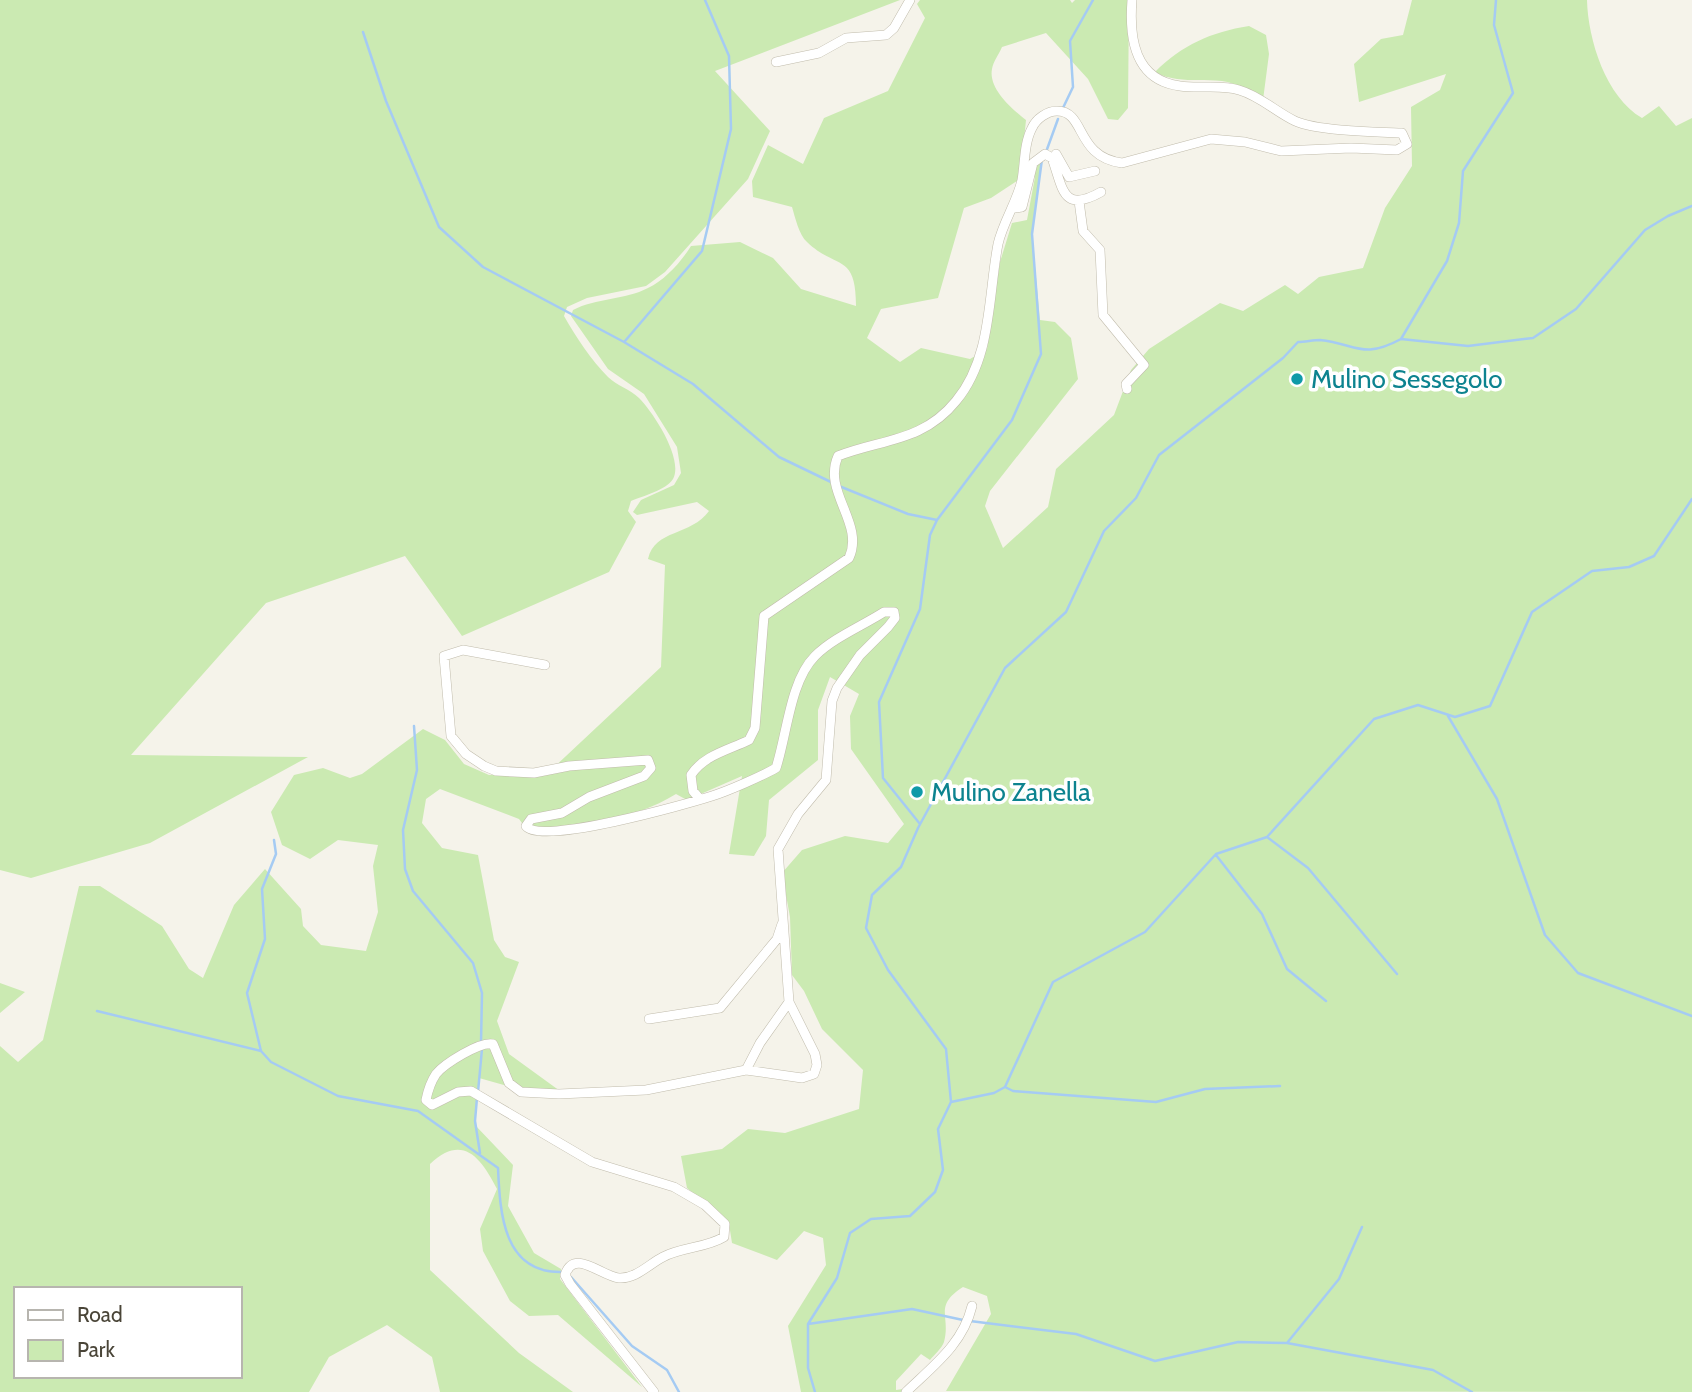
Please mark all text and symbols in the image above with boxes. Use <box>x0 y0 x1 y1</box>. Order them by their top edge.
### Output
place label: Mulino Sessegolo <box>1311 363 1503 395</box>
marker: Mulino Sessegolo <box>1289 371 1305 387</box>
place label: Mulino Zanella <box>931 776 1091 808</box>
marker: Mulino Zanella <box>909 784 925 800</box>
legend <box>14 1287 242 1378</box>
text: Road <box>77 1302 123 1327</box>
text: Park <box>77 1337 115 1362</box>

